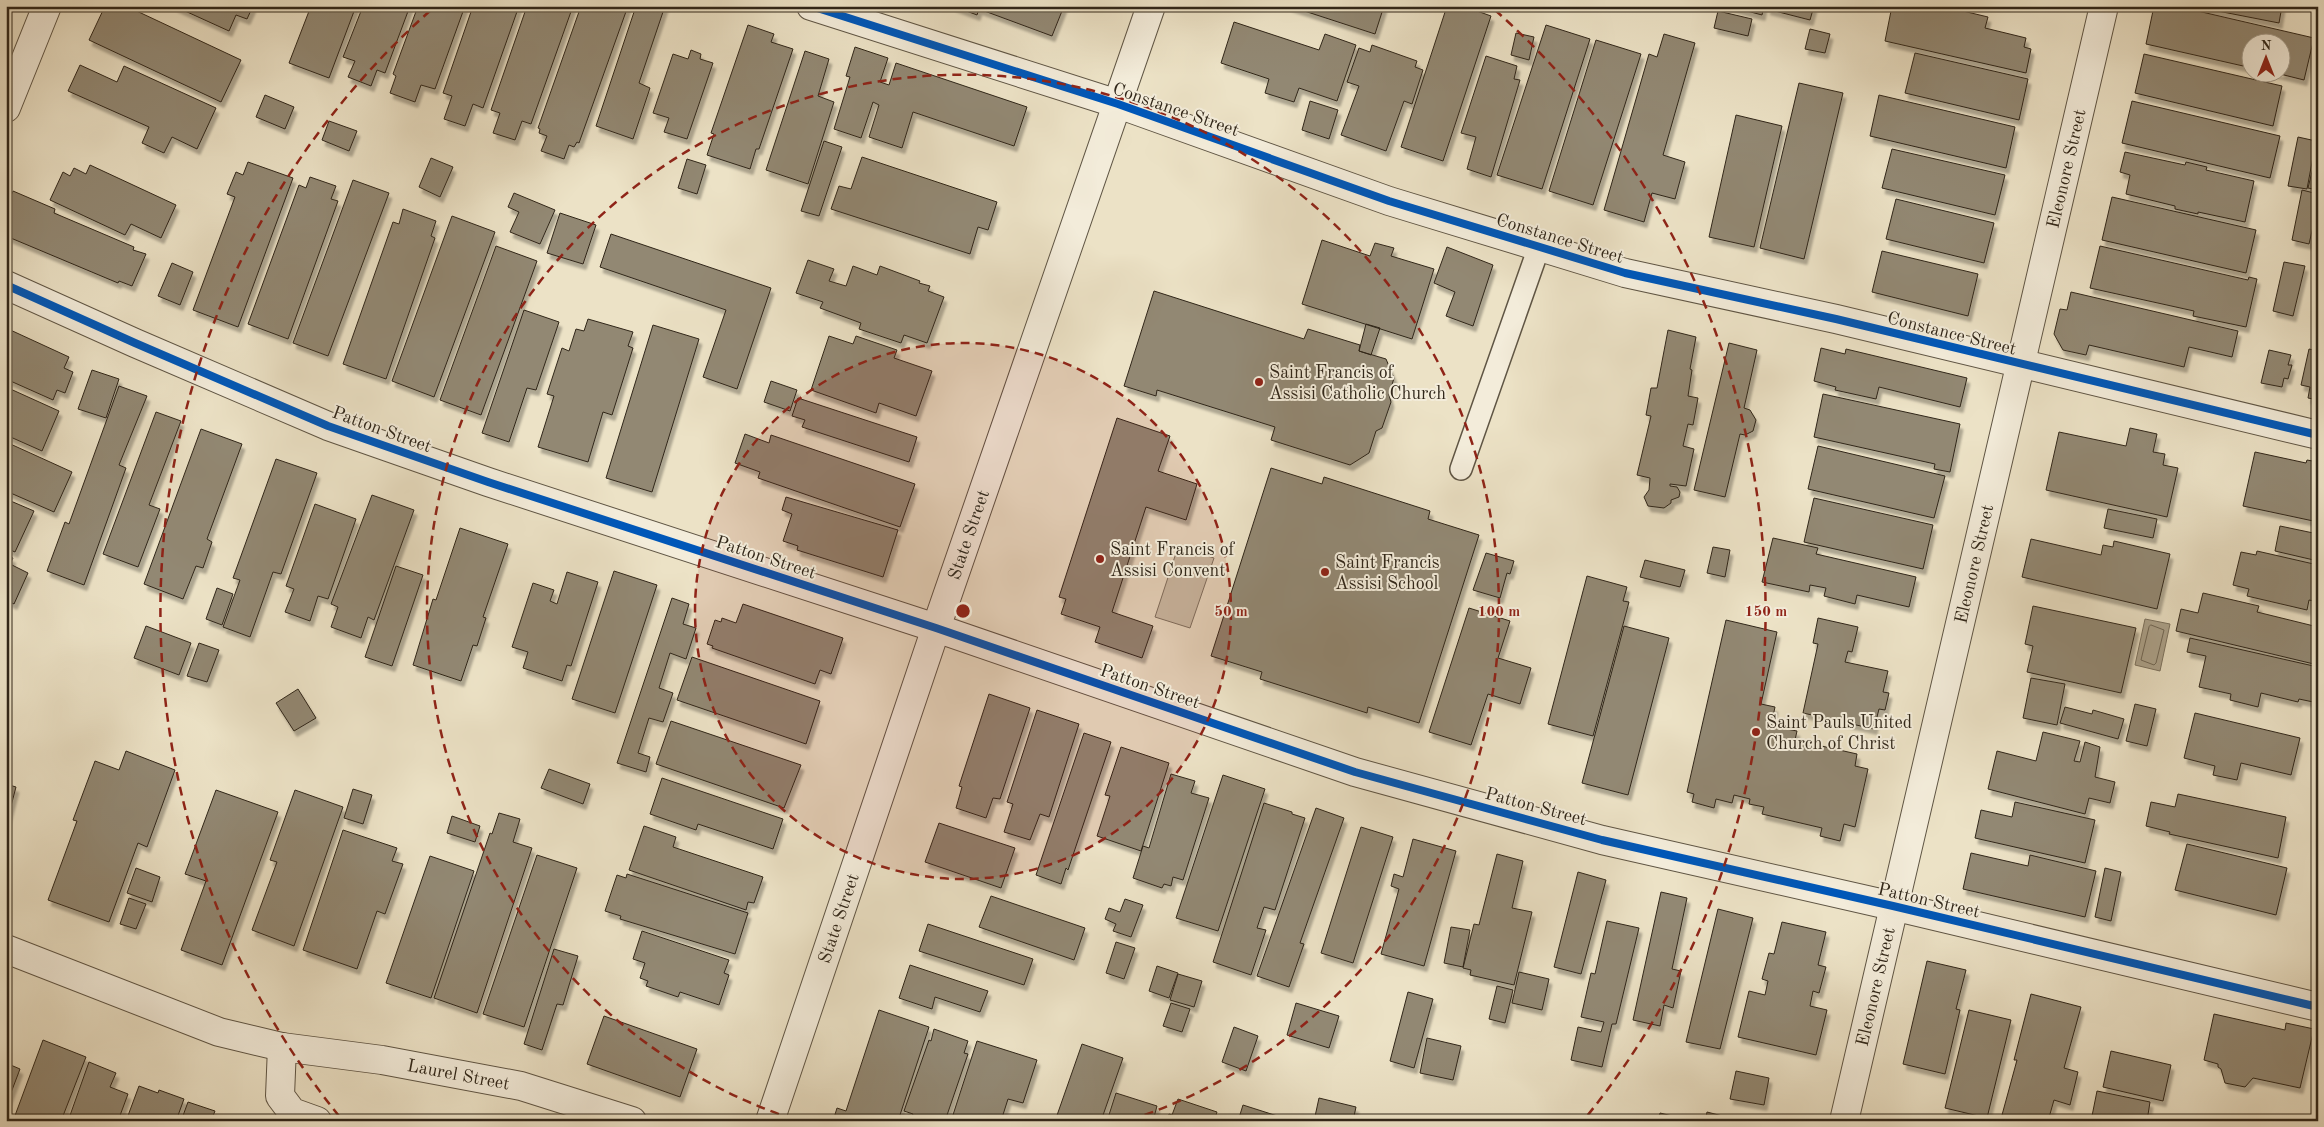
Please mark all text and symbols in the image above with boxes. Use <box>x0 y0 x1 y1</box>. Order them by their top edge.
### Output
north arrow <box>2242 32 2292 82</box>
text: N <box>2261 39 2272 53</box>
street label: Constance Street <box>1110 80 1241 140</box>
street label: Eleonore Street <box>2044 107 2090 230</box>
street label: Constance Street <box>1494 211 1626 267</box>
street label: Constance Street <box>1885 309 2018 359</box>
place label: Saint Francis of Assisi Catholic Church <box>1269 364 1446 403</box>
marker: Saint Francis of Assisi Catholic Church <box>1253 376 1265 388</box>
street label: Patton Street <box>330 404 434 456</box>
street label: State Street <box>945 488 993 582</box>
street label: Eleonore Street <box>1952 503 1997 625</box>
street label: Patton Street <box>713 533 818 583</box>
place label: Saint Francis of Assisi Convent <box>1110 541 1236 580</box>
marker: Saint Francis of Assisi Convent <box>1094 553 1106 565</box>
place label: Saint Francis Assisi School <box>1335 554 1440 593</box>
marker: Saint Francis Assisi School <box>1319 566 1331 578</box>
centre of rings <box>954 602 972 620</box>
text: 50 m <box>1214 605 1248 620</box>
text: 100 m <box>1478 605 1520 620</box>
text: 150 m <box>1745 605 1787 620</box>
street label: Patton Street <box>1097 661 1202 712</box>
place label: Saint Pauls United Church of Christ <box>1766 714 1912 753</box>
marker: Saint Pauls United Church of Christ <box>1750 726 1762 738</box>
street label: Patton Street <box>1483 785 1588 829</box>
street label: State Street <box>816 871 863 966</box>
street label: Patton Street <box>1876 880 1982 921</box>
street label: Eleonore Street <box>1854 926 1899 1048</box>
street label: Laurel Street <box>406 1057 511 1094</box>

